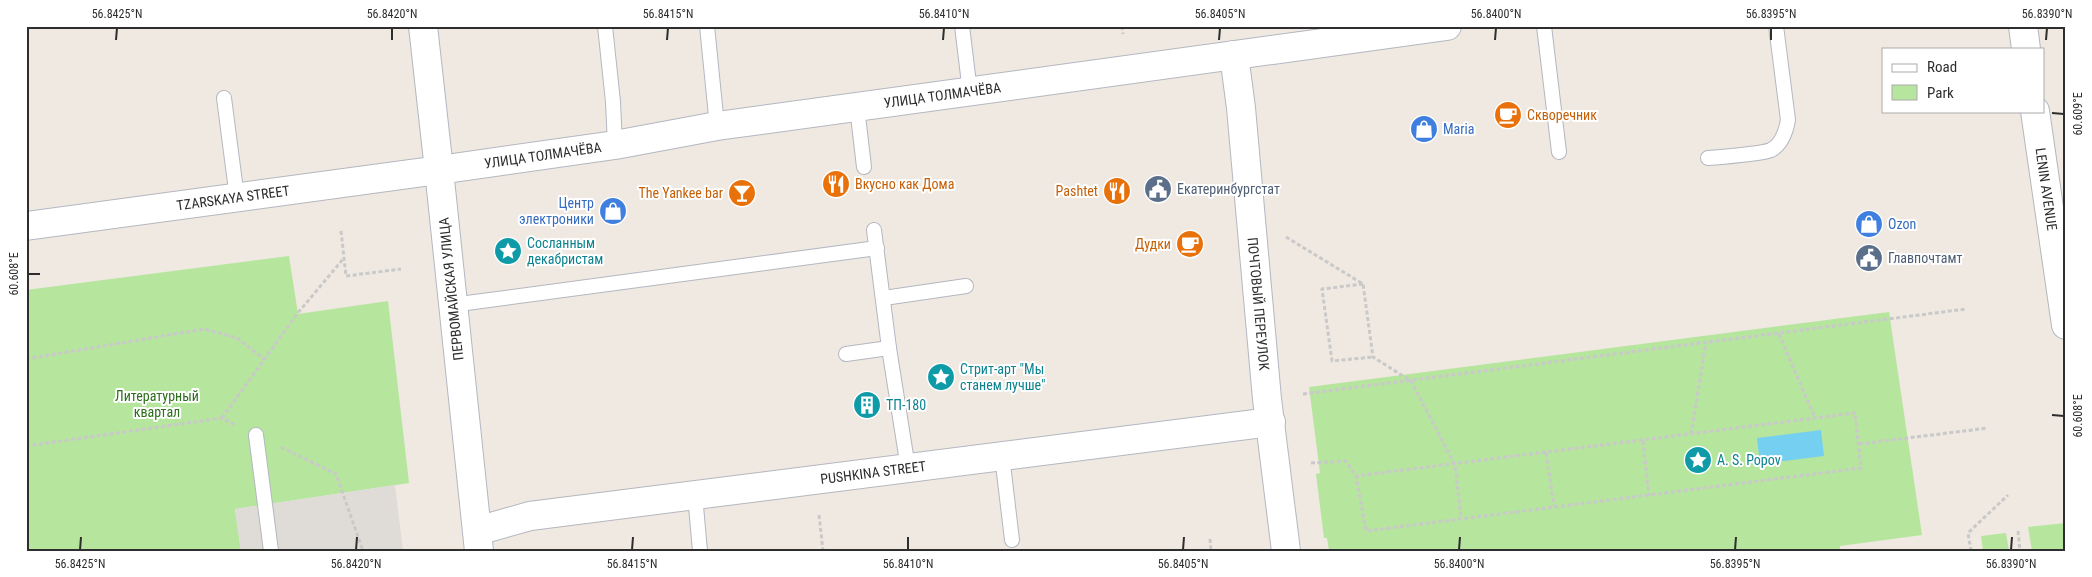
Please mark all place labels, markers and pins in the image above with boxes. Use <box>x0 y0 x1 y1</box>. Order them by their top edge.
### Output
cafe icon: Скворечник <box>1493 100 1523 130</box>
place label: Скворечник <box>1527 107 1597 123</box>
shop icon: Maria <box>1409 114 1439 144</box>
place label: Maria <box>1443 121 1474 137</box>
restaurant icon: Вкусно как Дома <box>821 169 851 199</box>
public building icon: Екатеринбургстат <box>1143 174 1173 204</box>
place label: Вкусно как Дома <box>855 176 954 192</box>
restaurant icon: Pashtet <box>1102 176 1132 206</box>
bar icon: The Yankee bar <box>727 178 757 208</box>
place label: Екатеринбургстат <box>1177 181 1280 197</box>
place label: Pashtet <box>1056 183 1098 199</box>
place label: The Yankee bar <box>638 185 723 201</box>
place label: Центр электроники <box>519 195 594 227</box>
shop icon: Центр электроники <box>598 196 628 226</box>
shop icon: Ozon <box>1854 209 1884 239</box>
place label: Ozon <box>1888 216 1916 232</box>
cafe icon: Дудки <box>1175 229 1205 259</box>
place label: Сосланным декабристам <box>527 235 603 267</box>
place icon: Сосланным декабристам <box>493 236 523 266</box>
place label: Дудки <box>1135 236 1171 252</box>
public building icon: Главпочтамт <box>1854 243 1884 273</box>
place label: Главпочтамт <box>1888 250 1963 266</box>
place label: Стрит-арт "Мы станем лучше" <box>960 361 1045 393</box>
place icon: Стрит-арт "Мы станем лучше" <box>926 362 956 392</box>
building icon: ТП-180 <box>852 390 882 420</box>
place label: ТП-180 <box>886 397 926 413</box>
place icon: A. S. Popov <box>1683 445 1713 475</box>
place label: A. S. Popov <box>1717 452 1781 468</box>

